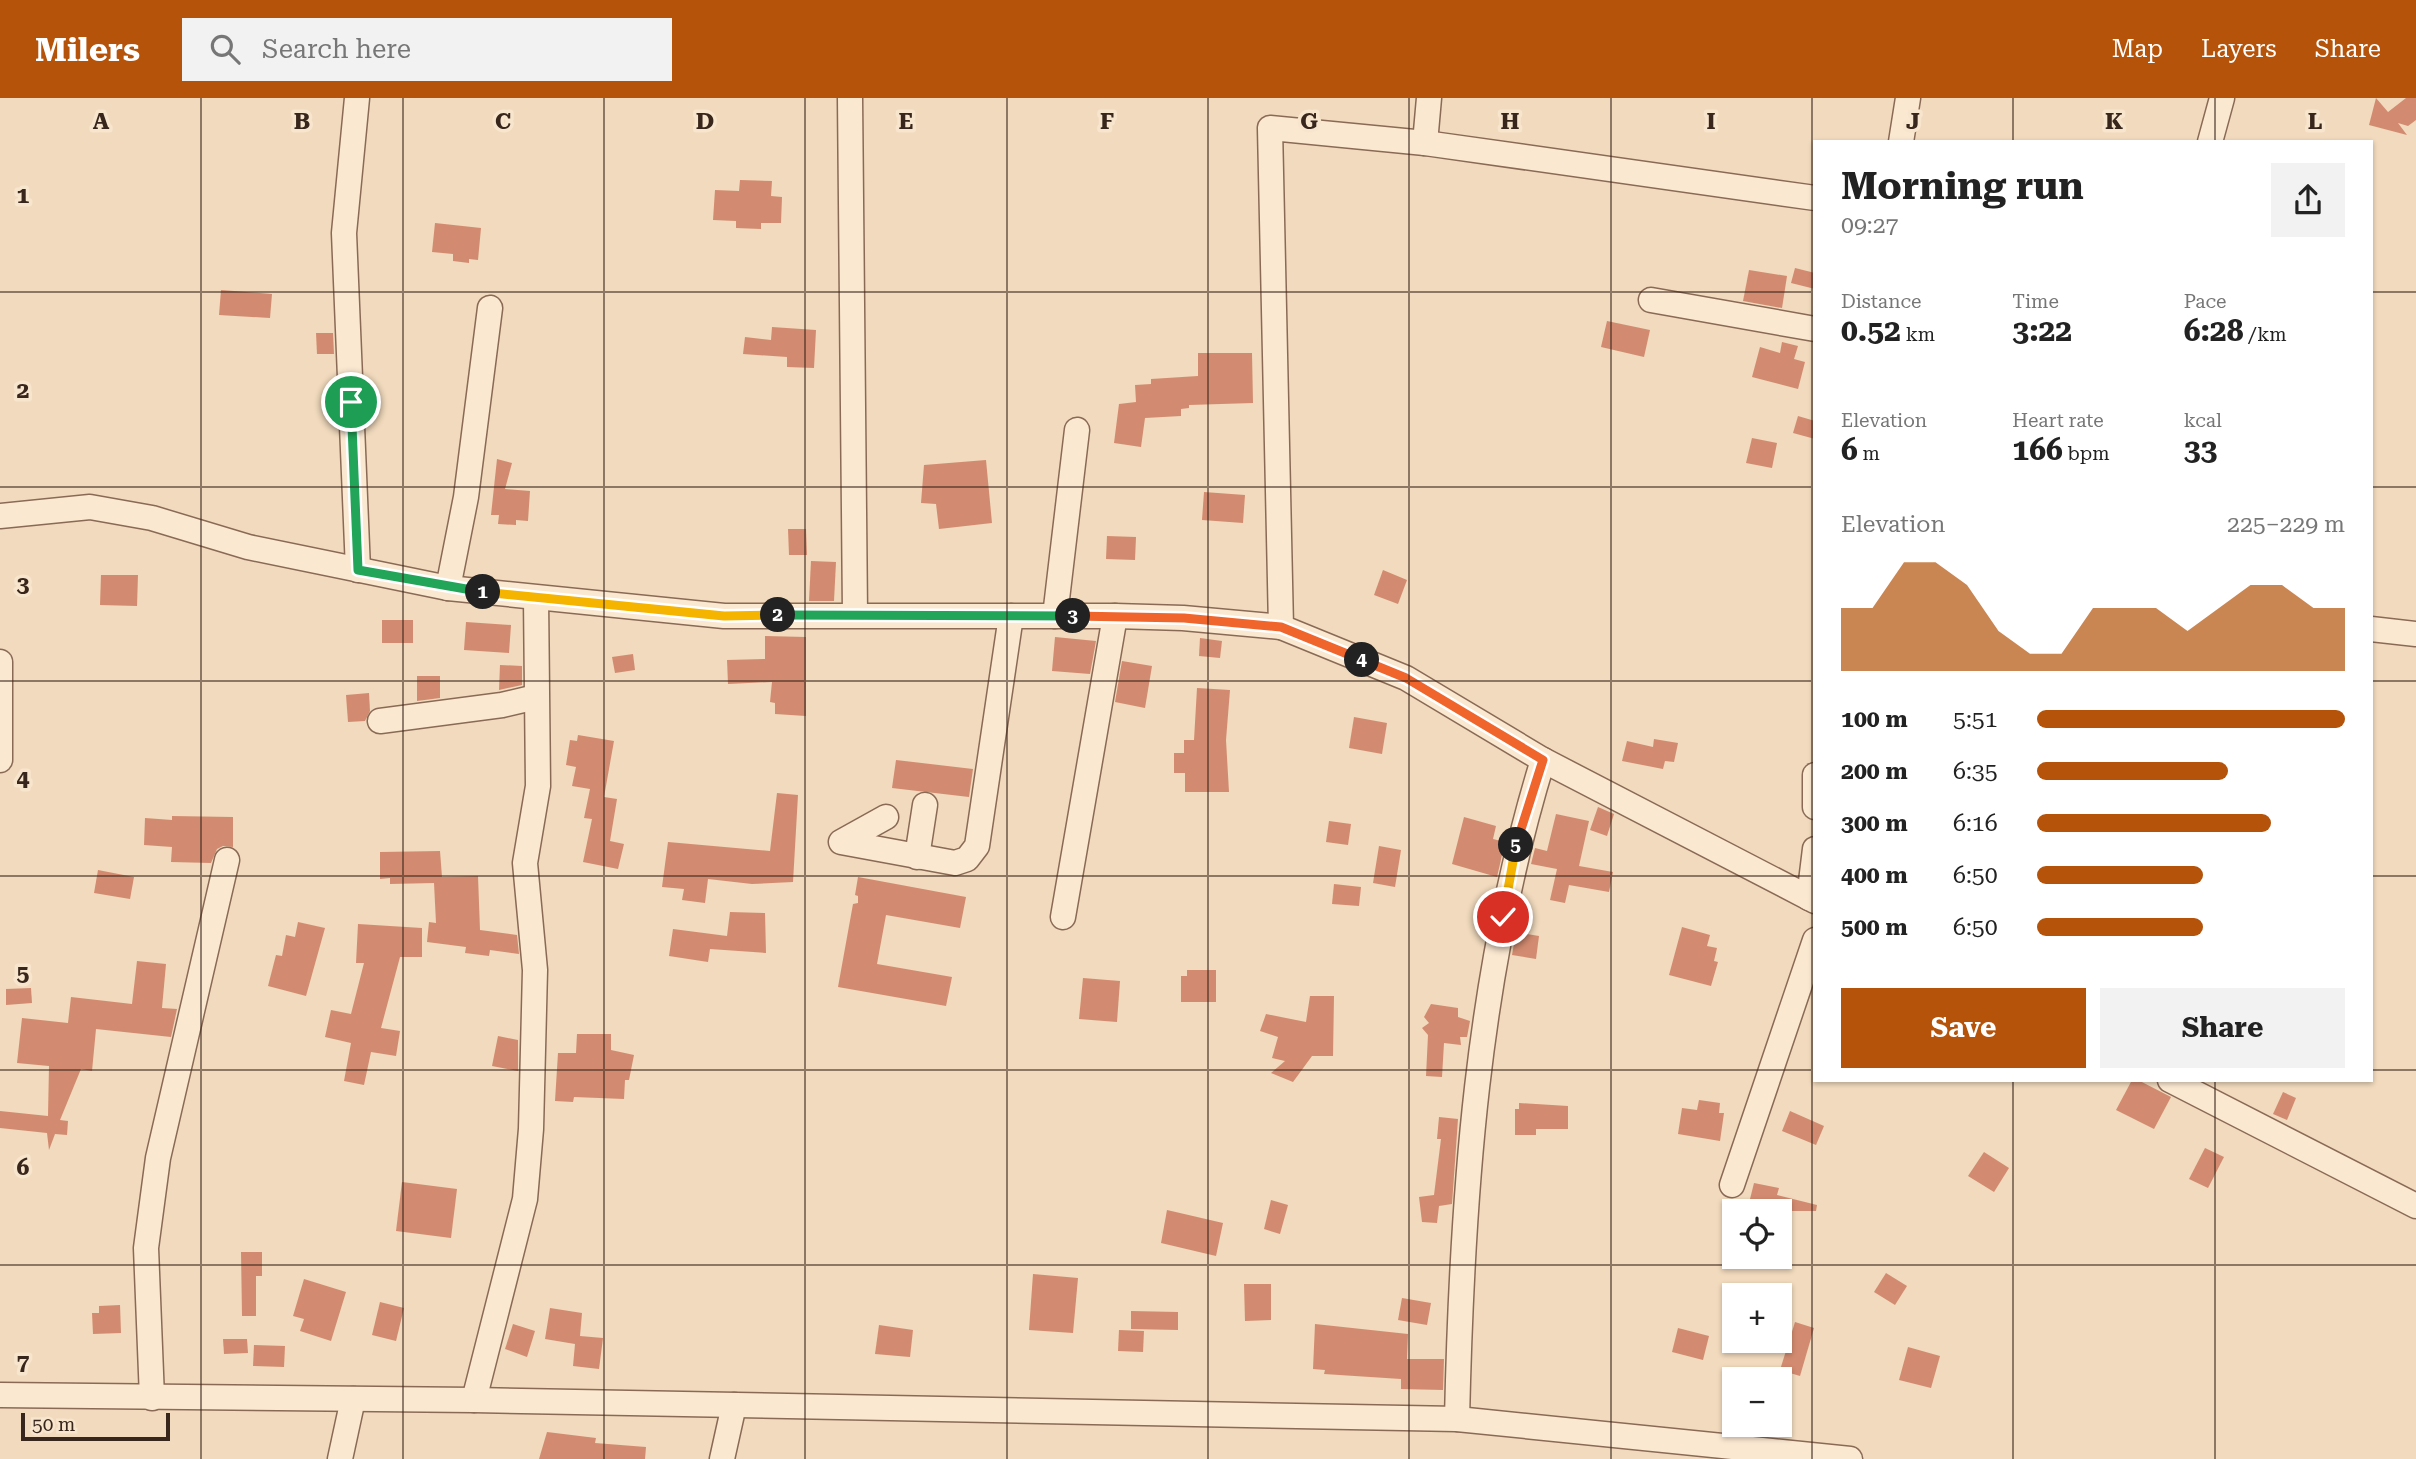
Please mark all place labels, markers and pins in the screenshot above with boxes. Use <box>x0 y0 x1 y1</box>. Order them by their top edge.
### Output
pin <box>321 372 381 432</box>
pin: 1 <box>466 574 500 610</box>
pin: 2 <box>760 598 796 632</box>
pin: 3 <box>1056 598 1090 634</box>
pin: 4 <box>1344 642 1380 678</box>
pin: 5 <box>1498 828 1534 862</box>
pin <box>1473 887 1533 947</box>

